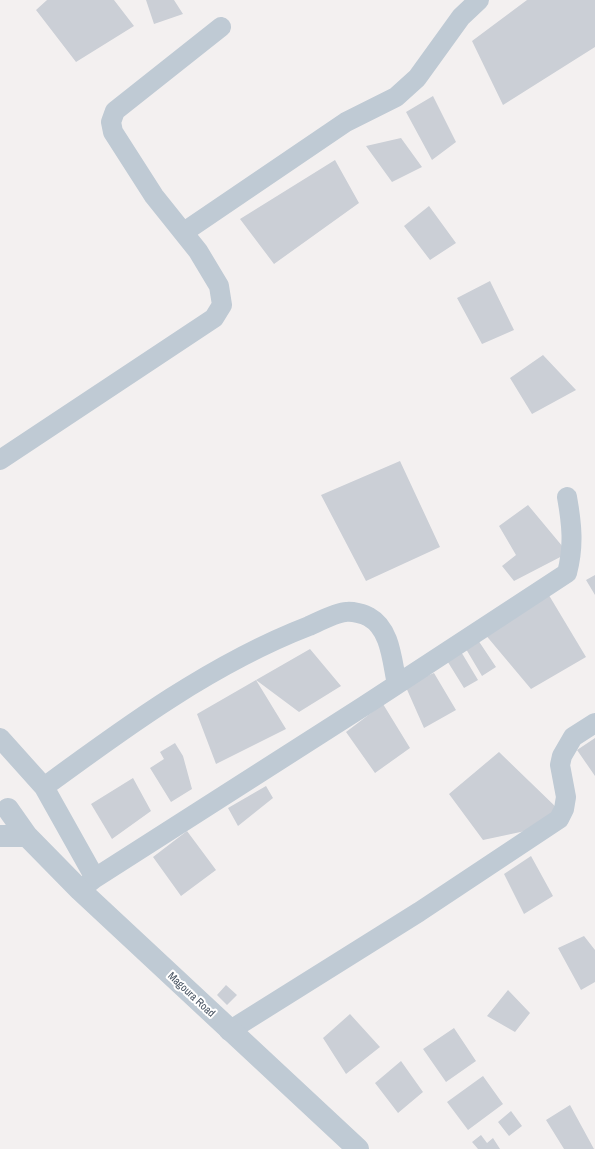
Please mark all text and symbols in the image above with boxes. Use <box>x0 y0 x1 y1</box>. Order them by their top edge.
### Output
street label: Magoura Road <box>165 970 217 1020</box>

